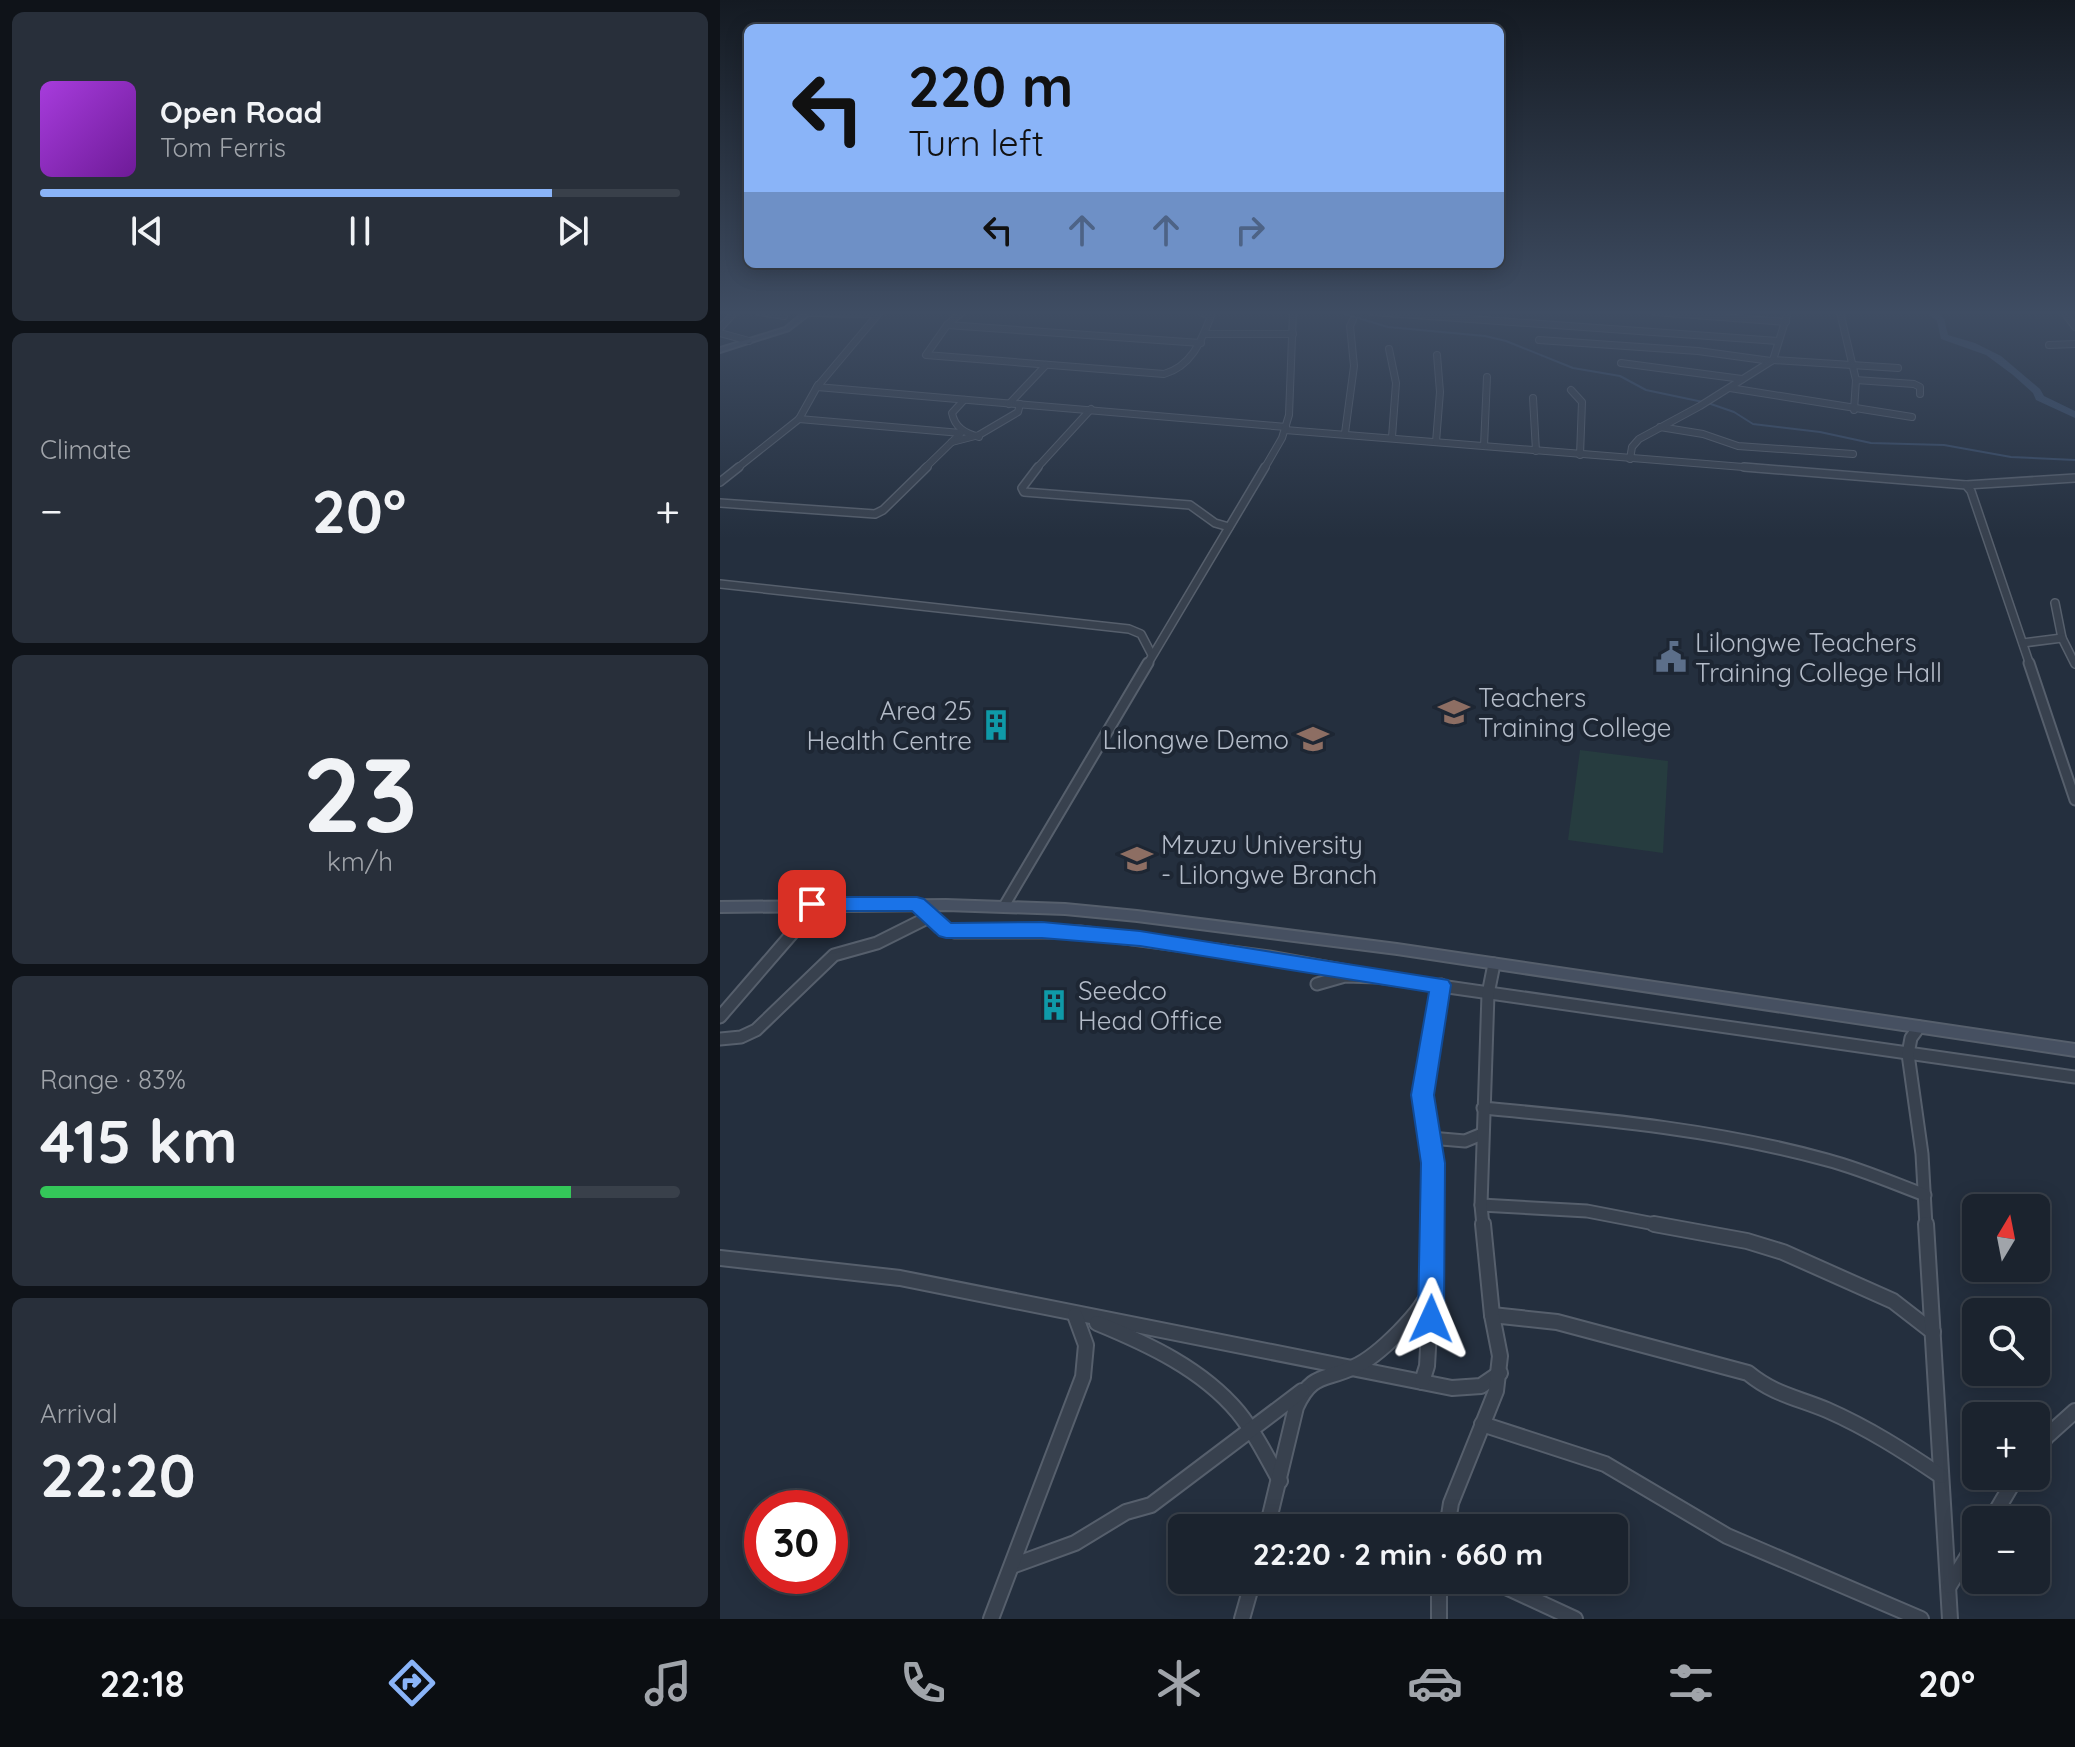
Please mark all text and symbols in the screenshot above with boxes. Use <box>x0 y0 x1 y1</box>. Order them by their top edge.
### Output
text: 220 m <box>908 51 1073 121</box>
icon: left <box>776 56 880 160</box>
text: Open Road <box>160 93 322 131</box>
text: Turn left <box>908 120 1044 165</box>
text: Tom Ferris <box>160 131 286 164</box>
icon: left <box>976 208 1020 252</box>
icon: ahead <box>1060 208 1104 252</box>
icon: ahead <box>1144 208 1188 252</box>
icon: right <box>1228 208 1272 252</box>
icon: previous <box>125 209 169 253</box>
icon: pause <box>338 209 382 253</box>
icon: next <box>551 209 595 253</box>
text: Climate <box>40 433 131 466</box>
text: 20° <box>312 473 406 548</box>
text: − <box>40 483 63 538</box>
text: + <box>655 483 680 538</box>
place label: Lilongwe Teachers Training College Hall <box>1695 626 1942 689</box>
public building icon: Lilongwe Teachers Training College Hall <box>1654 640 1688 674</box>
place label: Teachers Training College <box>1478 681 1671 744</box>
place label: Area 25 Health Centre <box>807 694 972 757</box>
school or university icon: Teachers Training College <box>1437 695 1471 729</box>
building icon: Area 25 Health Centre <box>979 708 1013 742</box>
school or university icon: Lilongwe Demo <box>1296 722 1330 756</box>
place label: Lilongwe Demo <box>1103 723 1289 756</box>
text: 23 <box>302 728 418 858</box>
place label: Mzuzu University - Lilongwe Branch <box>1161 828 1377 891</box>
school or university icon: Mzuzu University - Lilongwe Branch <box>1120 842 1154 876</box>
text: km/h <box>327 845 393 878</box>
pin <box>778 870 846 938</box>
icon: arrive <box>790 882 834 926</box>
place label: Seedco Head Office <box>1078 974 1222 1037</box>
building icon: Seedco Head Office <box>1037 988 1071 1022</box>
text: Range · 83% <box>40 1063 186 1096</box>
text: 415 km <box>40 1103 238 1178</box>
north arrow <box>1962 1194 2050 1282</box>
map controls <box>1962 1194 2050 1594</box>
position arrow <box>1389 1277 1473 1361</box>
button: search <box>1962 1298 2050 1386</box>
text: Arrival <box>40 1397 118 1430</box>
button: + <box>1962 1402 2050 1490</box>
text: 22:20 <box>40 1437 196 1512</box>
speed limit sign: 30 <box>744 1490 848 1594</box>
button: − <box>1962 1506 2050 1594</box>
text: 22:20 · 2 min · 660 m <box>1253 1535 1543 1573</box>
icon: directions <box>384 1655 440 1711</box>
icon: music <box>640 1655 696 1711</box>
icon: phone <box>895 1655 951 1711</box>
icon: climate <box>1151 1655 1207 1711</box>
icon: car <box>1407 1655 1463 1711</box>
icon: filters <box>1663 1655 1719 1711</box>
text: 22:18 <box>100 1661 184 1706</box>
text: 20° <box>1918 1661 1975 1706</box>

